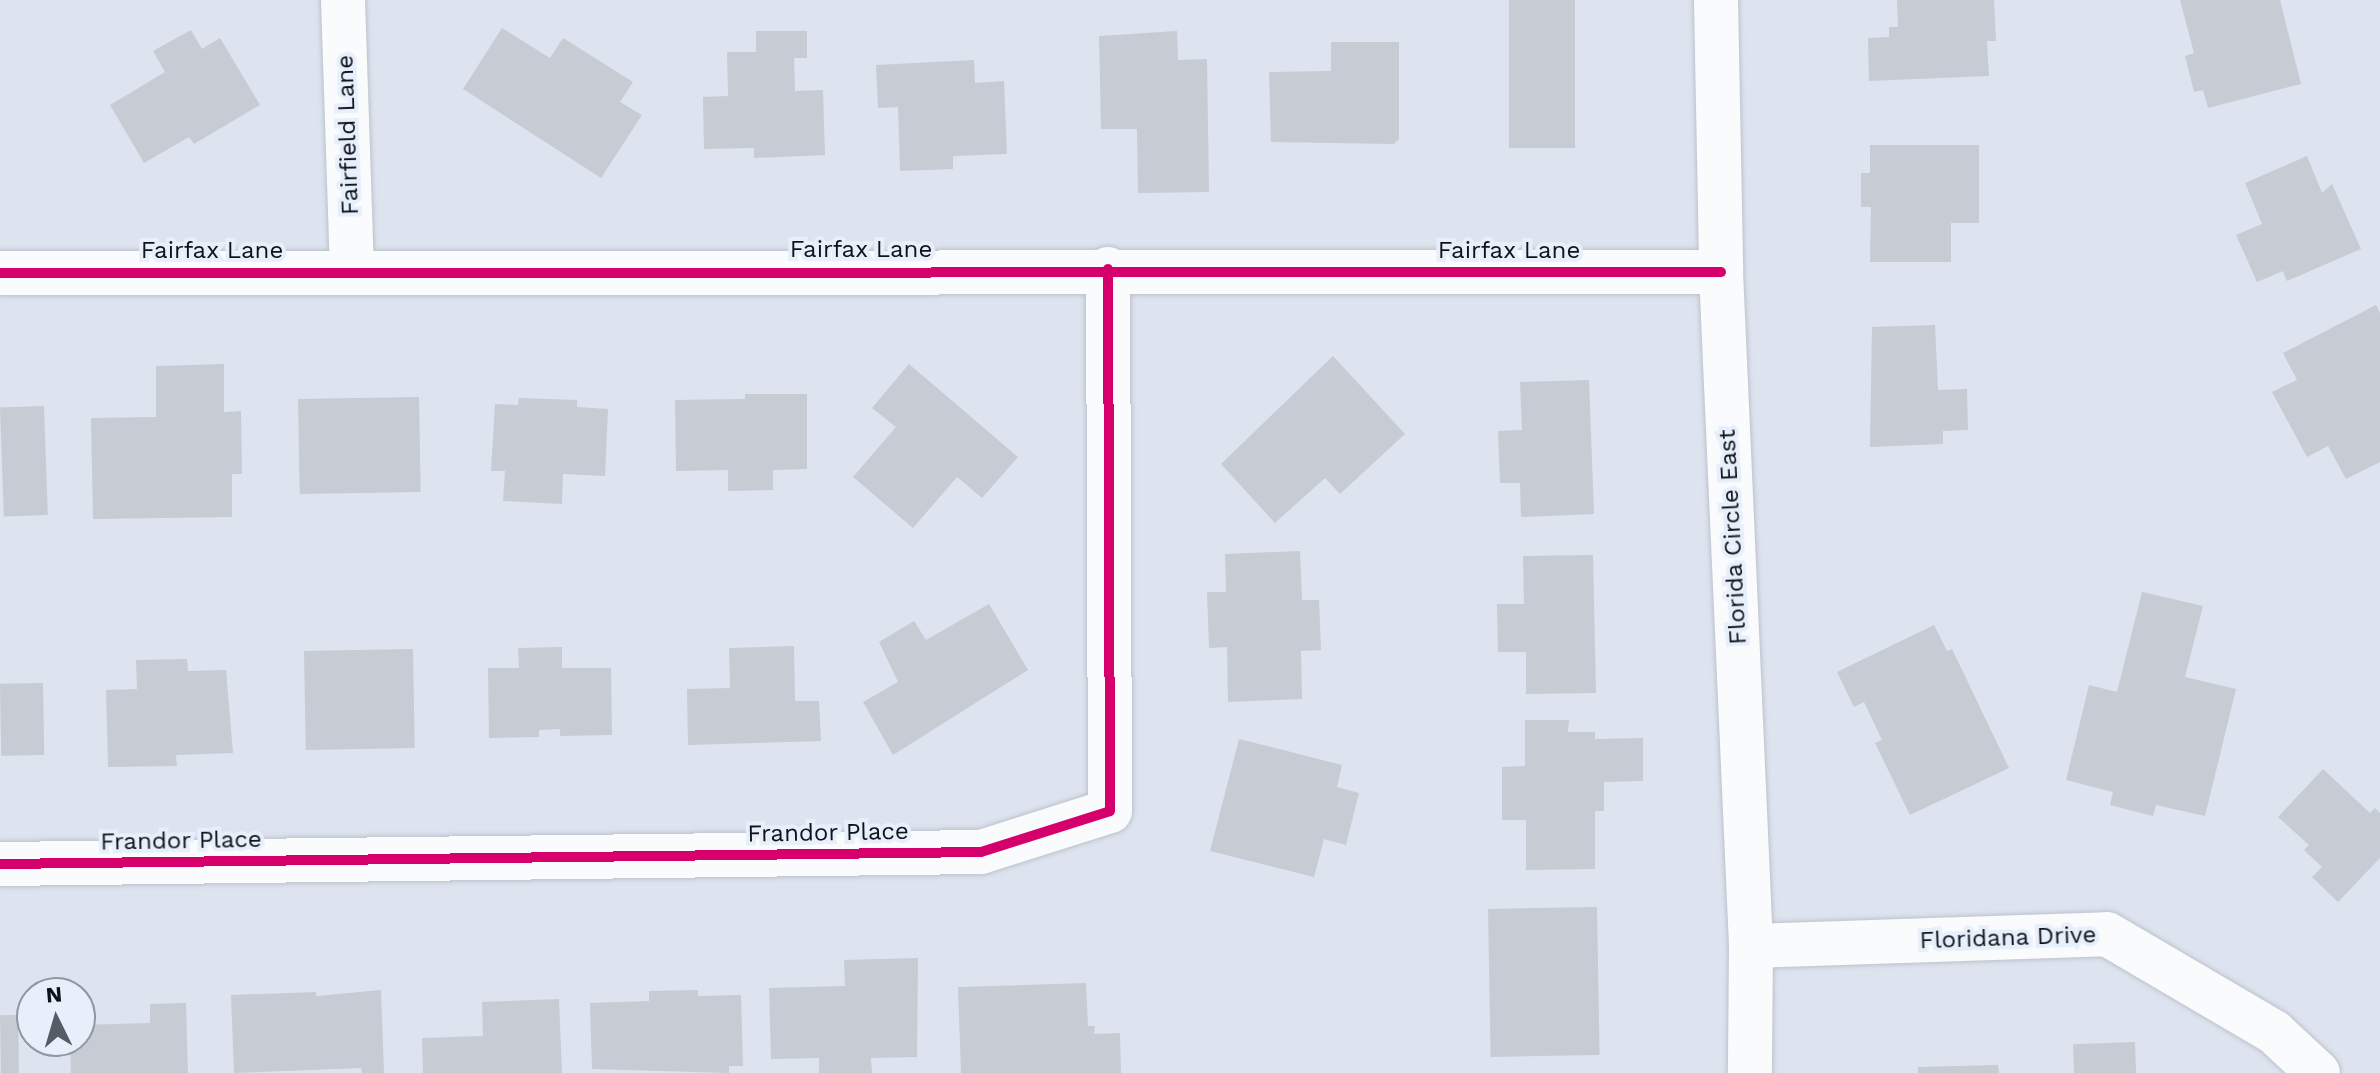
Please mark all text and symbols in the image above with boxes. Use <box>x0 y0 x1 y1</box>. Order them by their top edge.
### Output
street label: Fairfield Lane <box>331 55 365 215</box>
street label: Fairfax Lane <box>789 236 933 264</box>
street label: Fairfax Lane <box>140 237 284 265</box>
street label: Fairfax Lane <box>1437 237 1581 265</box>
street label: Florida Circle East <box>1713 428 1753 646</box>
street label: Frandor Place <box>747 817 909 849</box>
street label: Frandor Place <box>100 825 262 857</box>
street label: Floridana Drive <box>1919 921 2097 955</box>
north arrow <box>16 977 96 1057</box>
text: N <box>45 981 63 1008</box>

